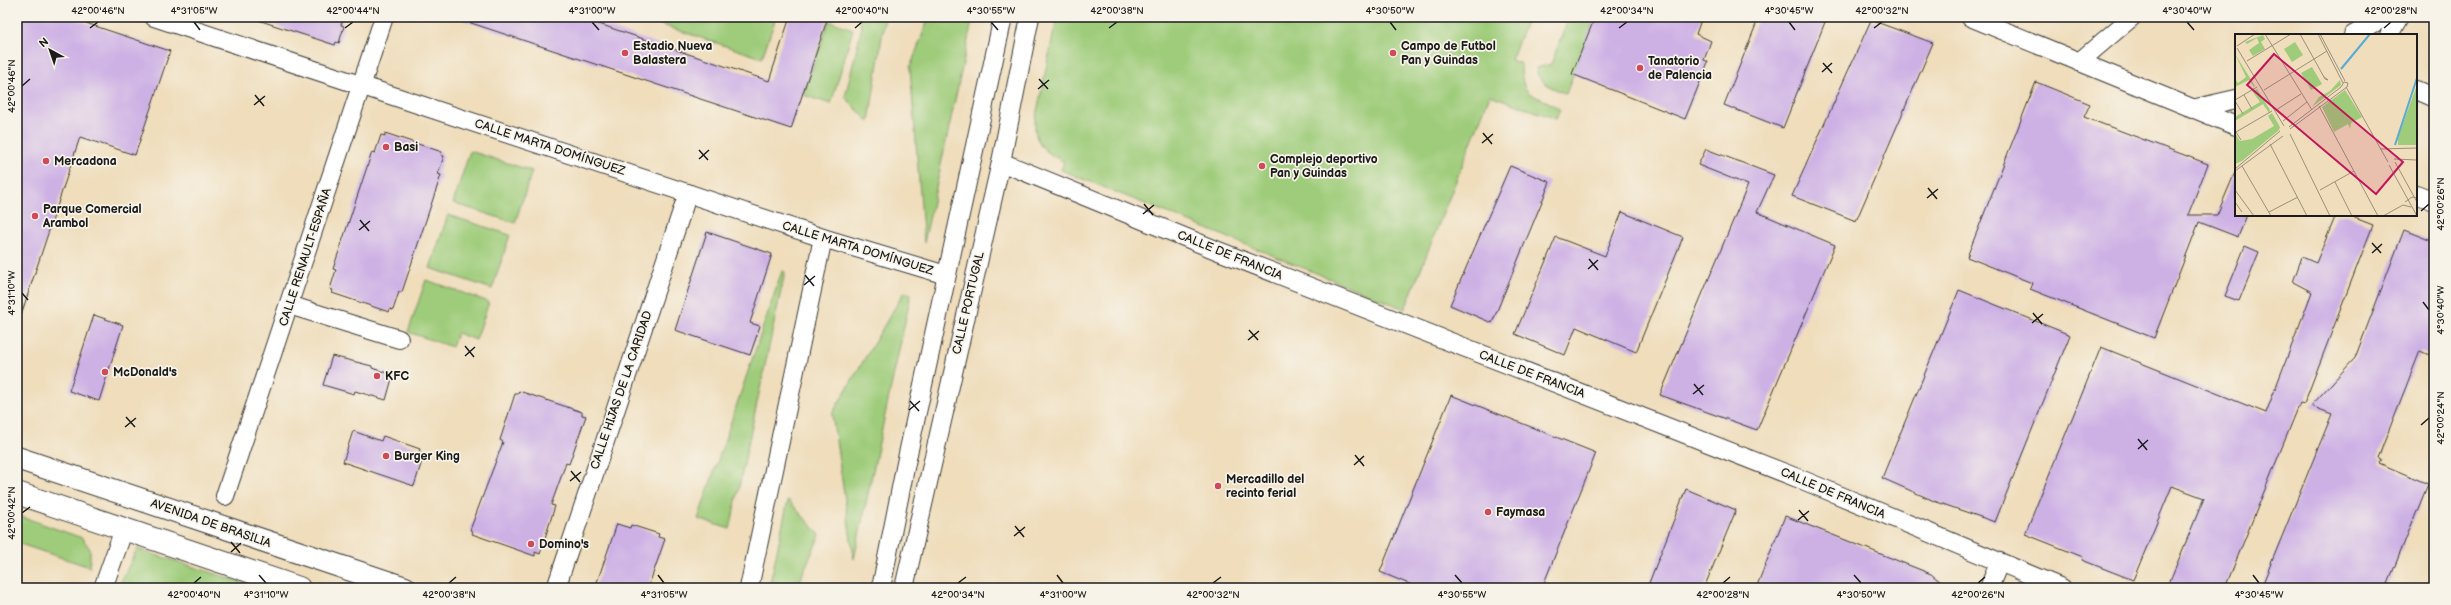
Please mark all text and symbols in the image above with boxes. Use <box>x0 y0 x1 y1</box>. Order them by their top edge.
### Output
text: 42°00'46"N <box>71 5 125 17</box>
text: 4°31'05"W <box>170 5 218 17</box>
text: 42°00'44"N <box>326 5 380 17</box>
text: 4°31'00"W <box>568 5 616 17</box>
text: 42°00'40"N <box>835 5 889 17</box>
text: 4°30'55"W <box>967 5 1015 17</box>
text: 42°00'38"N <box>1090 5 1144 17</box>
text: 4°30'50"W <box>1365 5 1415 17</box>
text: 42°00'34"N <box>1600 5 1654 17</box>
text: 4°30'45"W <box>1764 5 1814 17</box>
text: 42°00'32"N <box>1855 5 1909 17</box>
text: 4°30'40"W <box>2162 5 2212 17</box>
text: 42°00'28"N <box>2364 5 2418 17</box>
north arrow <box>30 30 70 70</box>
inset map <box>2235 34 2417 216</box>
text: N <box>37 35 51 50</box>
place label: Estadio Nueva Balastera <box>633 39 713 68</box>
place label: Campo de Futbol Pan y Guindas <box>1401 39 1496 68</box>
marker: Estadio Nueva Balastera <box>620 48 630 58</box>
marker: Campo de Futbol Pan y Guindas <box>1388 48 1398 58</box>
place label: Tanatorio de Palencia <box>1648 54 1712 83</box>
text: 42°00'46"N <box>6 59 18 113</box>
marker: Tanatorio de Palencia <box>1635 63 1645 73</box>
street label: CALLE MARTA DOMÍNGUEZ <box>473 114 628 179</box>
place label: Basi <box>394 140 418 155</box>
marker: Basi <box>381 142 391 152</box>
place label: Complejo deportivo Pan y Guindas <box>1270 152 1378 181</box>
place label: Mercadona <box>54 154 117 169</box>
marker: Mercadona <box>41 156 51 166</box>
marker: Complejo deportivo Pan y Guindas <box>1257 161 1267 171</box>
text: 42°00'26"N <box>2435 177 2447 231</box>
street label: CALLE RENAULT-ESPAÑA <box>274 185 335 328</box>
place label: Parque Comercial Arambol <box>42 202 142 231</box>
marker: Parque Comercial Arambol <box>30 211 40 221</box>
street label: CALLE MARTA DOMÍNGUEZ <box>780 216 937 279</box>
street label: CALLE DE FRANCIA <box>1175 227 1285 284</box>
street label: CALLE PORTUGAL <box>949 250 988 356</box>
text: 4°31'10"W <box>6 270 18 316</box>
text: 4°30'40"W <box>2435 285 2447 335</box>
street label: CALLE HIJAS DE LA CARIDAD <box>587 309 656 471</box>
street label: CALLE DE FRANCIA <box>1477 347 1588 402</box>
place label: McDonald's <box>113 365 177 380</box>
marker: McDonald's <box>100 367 110 377</box>
place label: KFC <box>385 369 409 384</box>
marker: KFC <box>372 371 382 381</box>
text: 42°00'24"N <box>2435 391 2447 445</box>
place label: Burger King <box>394 449 460 464</box>
marker: Burger King <box>381 451 391 461</box>
street label: CALLE DE FRANCIA <box>1778 465 1888 523</box>
place label: Mercadillo del recinto ferial <box>1226 472 1304 501</box>
marker: Mercadillo del recinto ferial <box>1213 481 1223 491</box>
text: 42°00'42"N <box>6 486 18 540</box>
street label: AVENIDA DE BRASILIA <box>149 496 274 551</box>
place label: Faymasa <box>1496 505 1545 520</box>
marker: Faymasa <box>1483 507 1493 517</box>
place label: Domino's <box>539 537 589 552</box>
marker: Domino's <box>526 539 536 549</box>
text: 42°00'40"N <box>167 589 221 601</box>
text: 4°31'10"W <box>243 589 289 601</box>
text: 42°00'38"N <box>422 589 476 601</box>
text: 4°31'05"W <box>640 589 688 601</box>
text: 42°00'34"N <box>931 589 985 601</box>
text: 4°31'00"W <box>1039 589 1087 601</box>
text: 42°00'32"N <box>1186 589 1240 601</box>
text: 4°30'55"W <box>1438 589 1486 601</box>
text: 42°00'28"N <box>1696 589 1750 601</box>
text: 4°30'50"W <box>1836 589 1886 601</box>
text: 42°00'26"N <box>1951 589 2005 601</box>
text: 4°30'45"W <box>2234 589 2284 601</box>

